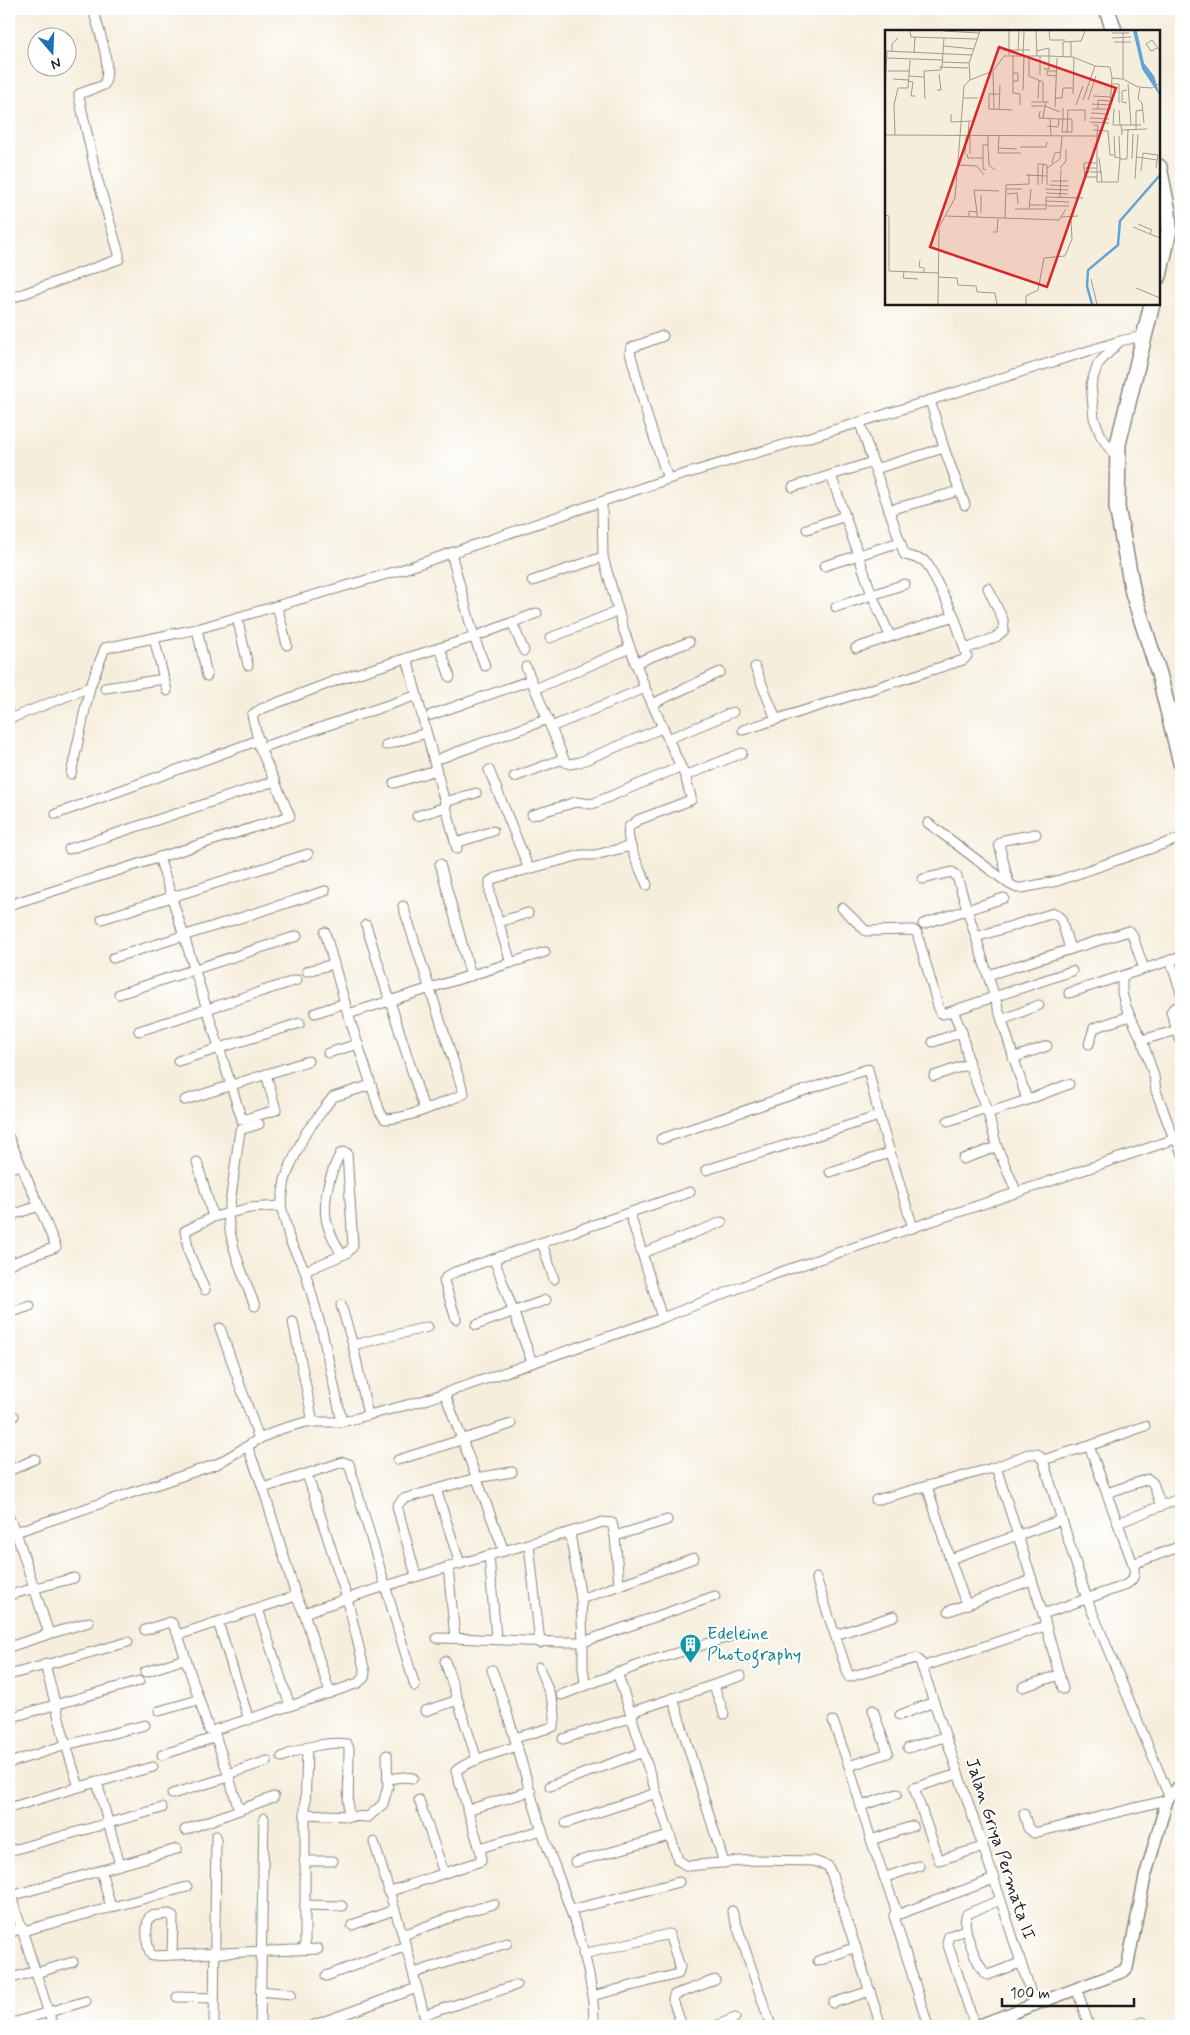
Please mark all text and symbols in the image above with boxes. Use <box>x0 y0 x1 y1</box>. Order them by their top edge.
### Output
north arrow <box>28 28 78 78</box>
inset map <box>885 30 1160 305</box>
text: N <box>49 53 63 73</box>
place label: Edeleine Photography <box>707 1622 801 1669</box>
building icon: Edeleine Photography <box>679 1632 703 1663</box>
street label: Jalan Griya Permata II <box>959 1755 1041 1943</box>
scale bar <box>1002 1975 1135 2007</box>
text: 100 m <box>1010 1984 1050 2004</box>

